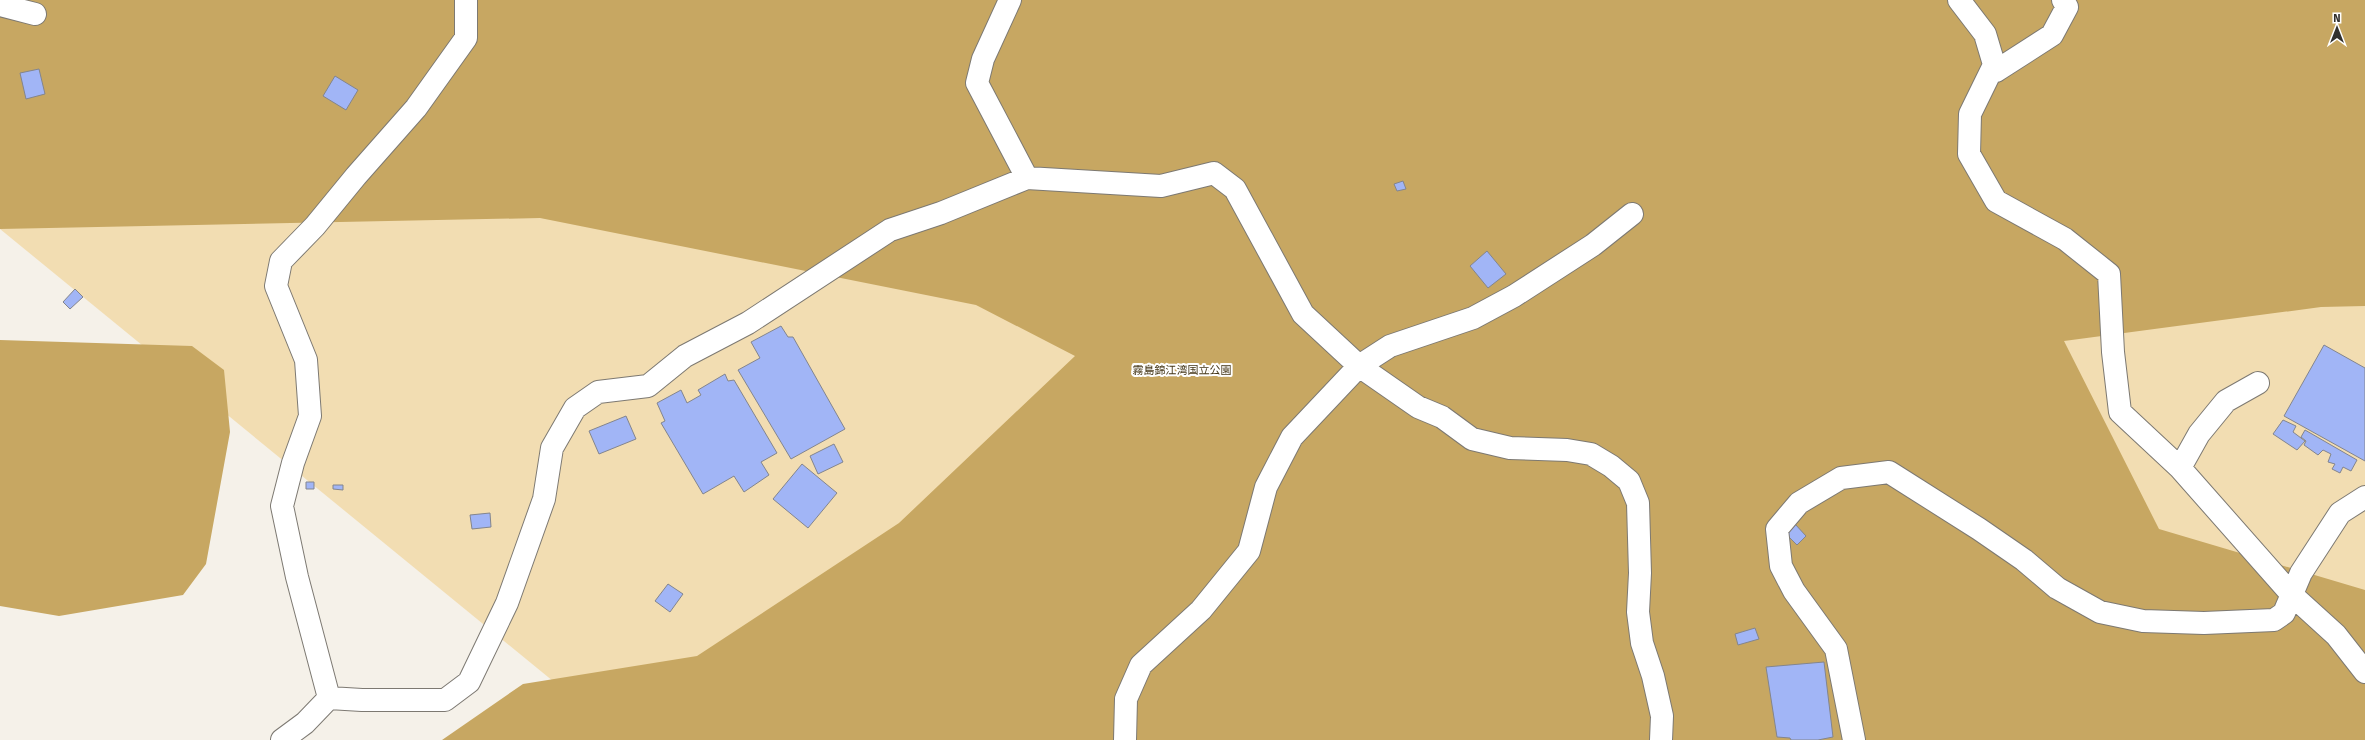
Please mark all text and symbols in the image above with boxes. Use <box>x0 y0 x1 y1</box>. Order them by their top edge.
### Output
north arrow <box>2317 8 2357 48</box>
text: N <box>2333 12 2341 25</box>
park label: 霧島錦江湾国立公園 <box>1133 364 1232 377</box>

